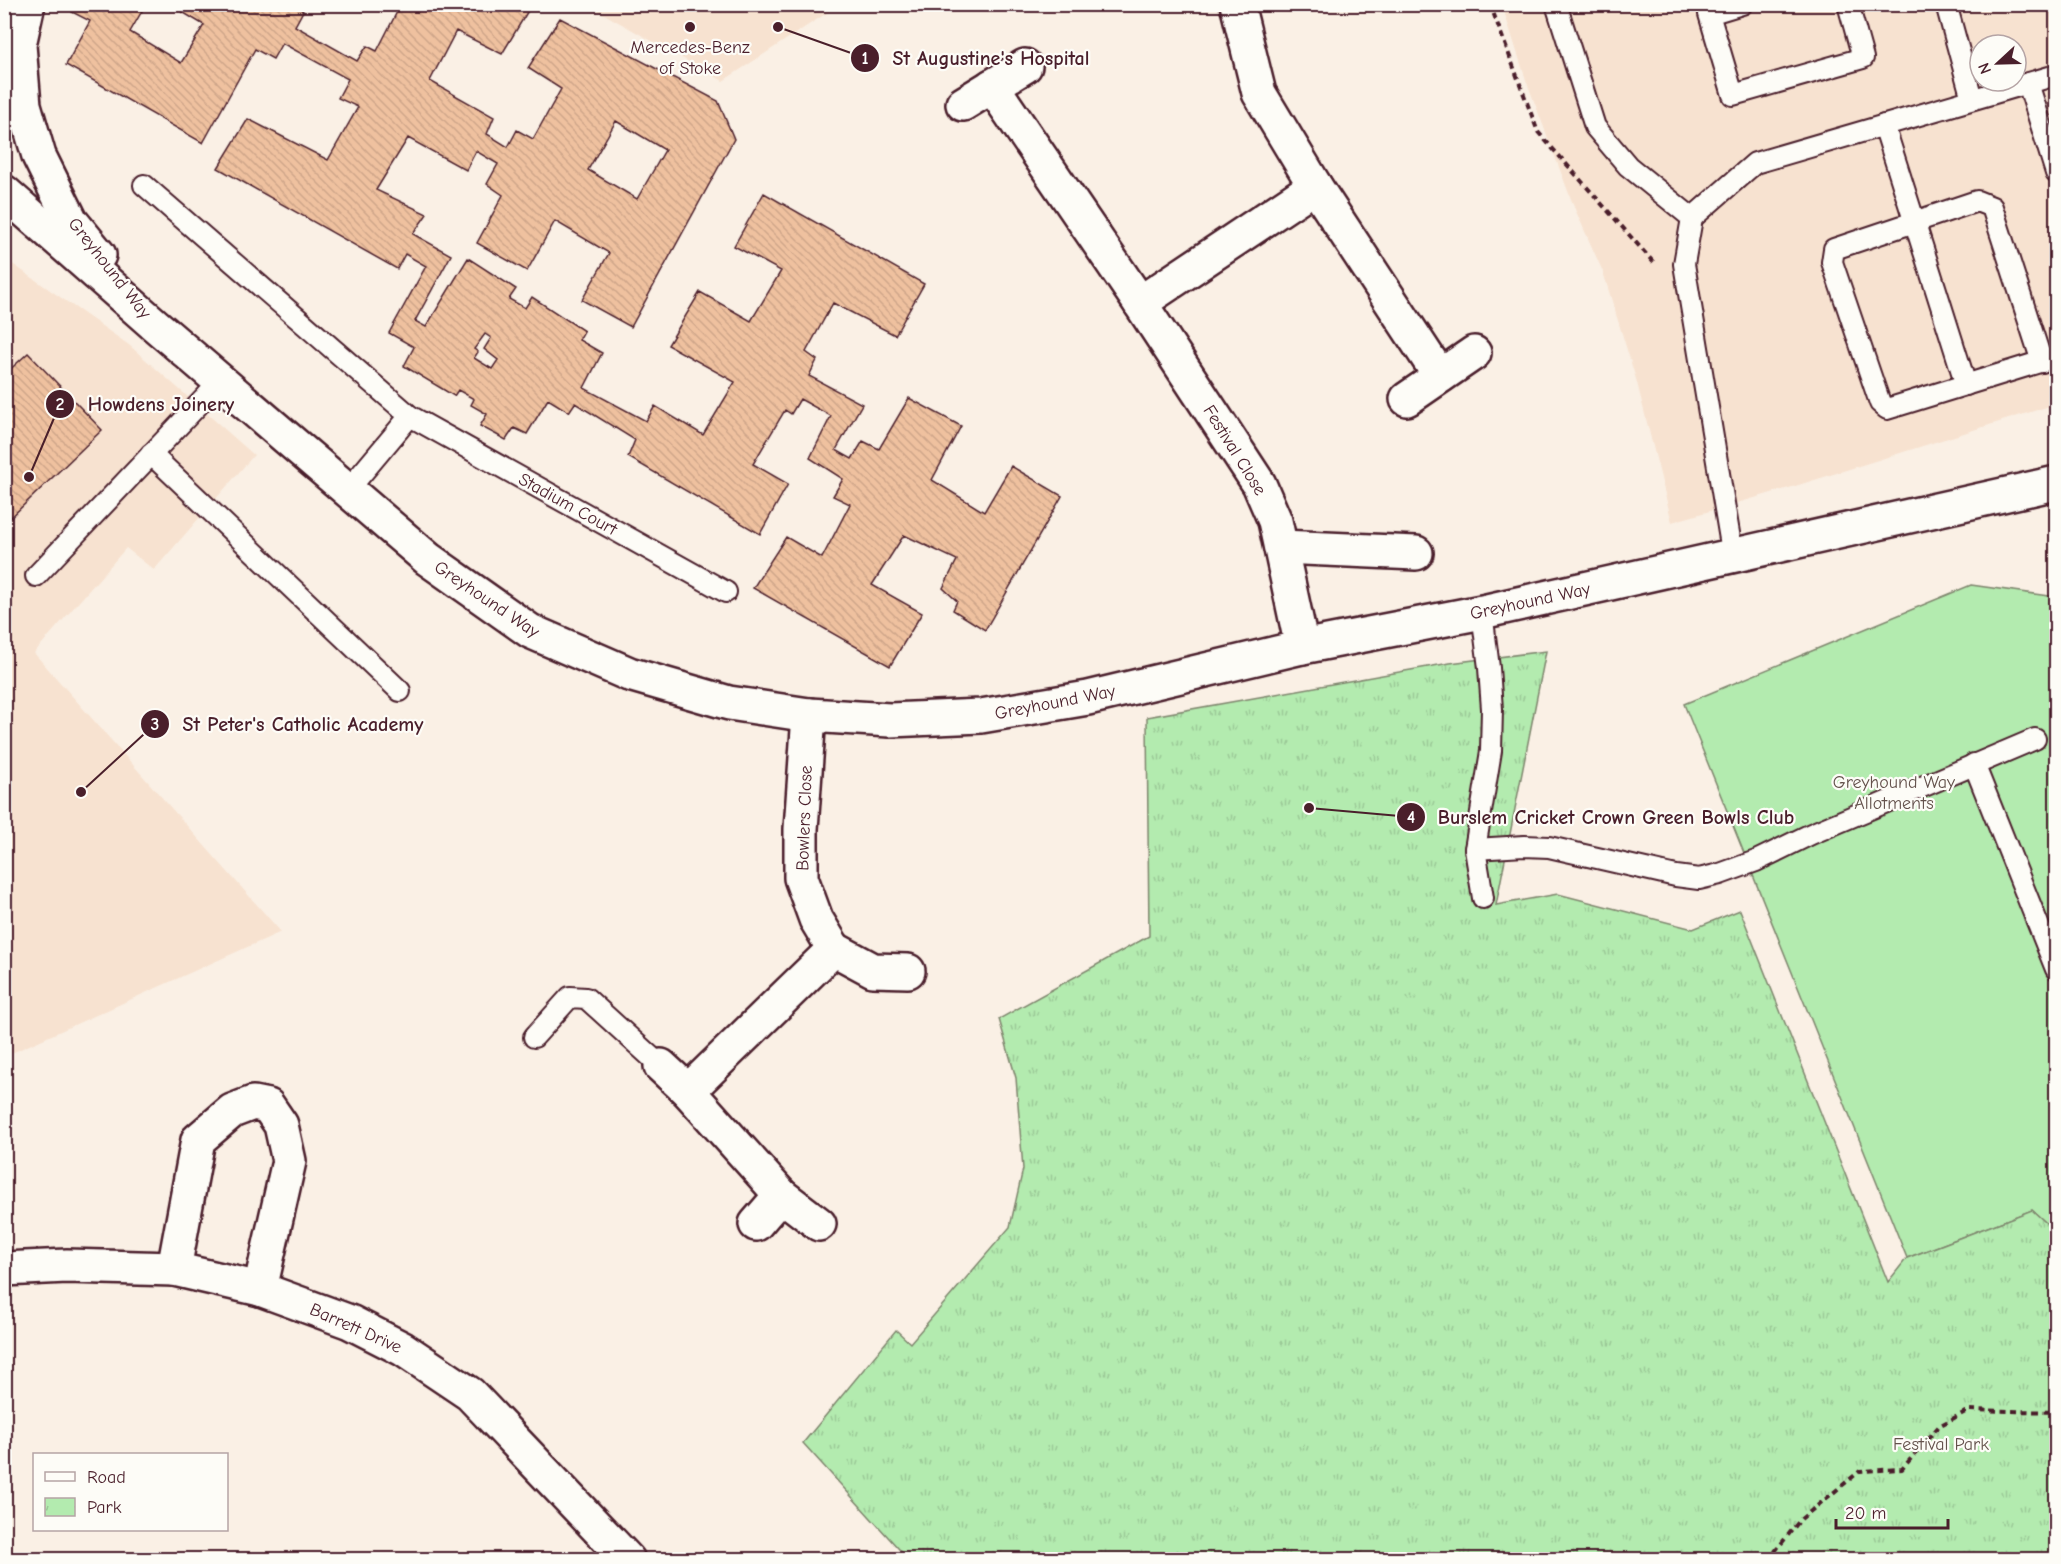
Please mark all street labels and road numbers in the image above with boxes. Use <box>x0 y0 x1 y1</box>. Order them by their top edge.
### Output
street label: Greyhound Way <box>64 214 156 324</box>
street label: Festival Close <box>1199 401 1271 499</box>
street label: Stadium Court <box>515 469 622 541</box>
street label: Greyhound Way <box>430 556 544 643</box>
street label: Greyhound Way <box>1468 578 1593 624</box>
street label: Greyhound Way <box>993 680 1118 724</box>
street label: Bowlers Close <box>792 765 817 871</box>
street label: Barrett Drive <box>307 1299 405 1358</box>

